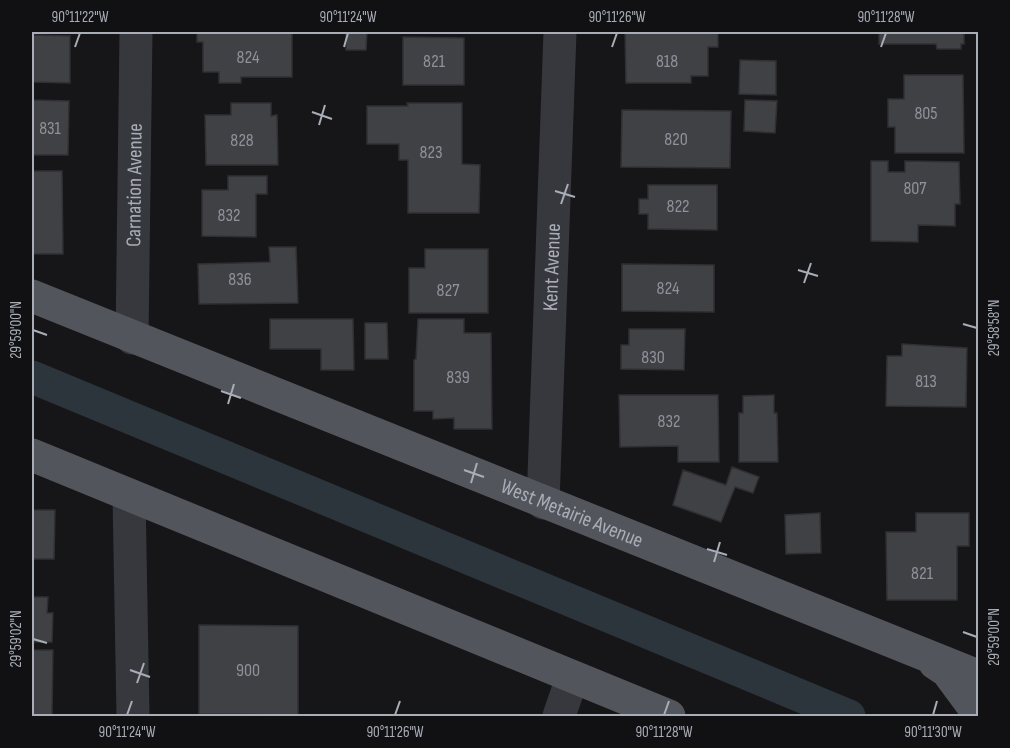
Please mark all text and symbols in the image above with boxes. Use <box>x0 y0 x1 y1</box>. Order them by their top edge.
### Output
text: 90°11'22"W <box>52 8 109 27</box>
text: 90°11'24"W <box>320 8 377 27</box>
text: 90°11'26"W <box>588 8 646 27</box>
text: 90°11'28"W <box>857 8 915 27</box>
house number: 824 <box>237 47 260 68</box>
house number: 821 <box>423 51 446 72</box>
house number: 818 <box>656 51 678 72</box>
house number: 805 <box>914 103 938 124</box>
house number: 831 <box>39 118 62 139</box>
street label: Carnation Avenue <box>121 123 148 247</box>
house number: 820 <box>664 129 688 150</box>
house number: 828 <box>230 130 254 151</box>
house number: 823 <box>419 142 443 163</box>
house number: 807 <box>903 178 927 199</box>
house number: 822 <box>667 196 690 217</box>
house number: 832 <box>218 205 240 226</box>
street label: Kent Avenue <box>538 223 566 312</box>
house number: 836 <box>228 269 252 290</box>
house number: 824 <box>657 278 680 299</box>
house number: 827 <box>437 280 460 301</box>
text: 29°58'58"N <box>985 300 1004 356</box>
text: 29°59'00"N <box>7 301 26 359</box>
house number: 830 <box>641 347 665 368</box>
house number: 839 <box>446 367 470 388</box>
house number: 813 <box>915 371 937 392</box>
house number: 832 <box>658 411 680 432</box>
street label: West Metairie Avenue <box>497 474 647 553</box>
house number: 821 <box>911 563 934 584</box>
text: 29°59'00"N <box>985 608 1004 666</box>
text: 29°59'02"N <box>7 610 26 668</box>
house number: 900 <box>236 660 260 681</box>
text: 90°11'24"W <box>99 723 156 742</box>
text: 90°11'26"W <box>366 723 424 742</box>
text: 90°11'28"W <box>635 723 693 742</box>
text: 90°11'30"W <box>904 723 962 742</box>

